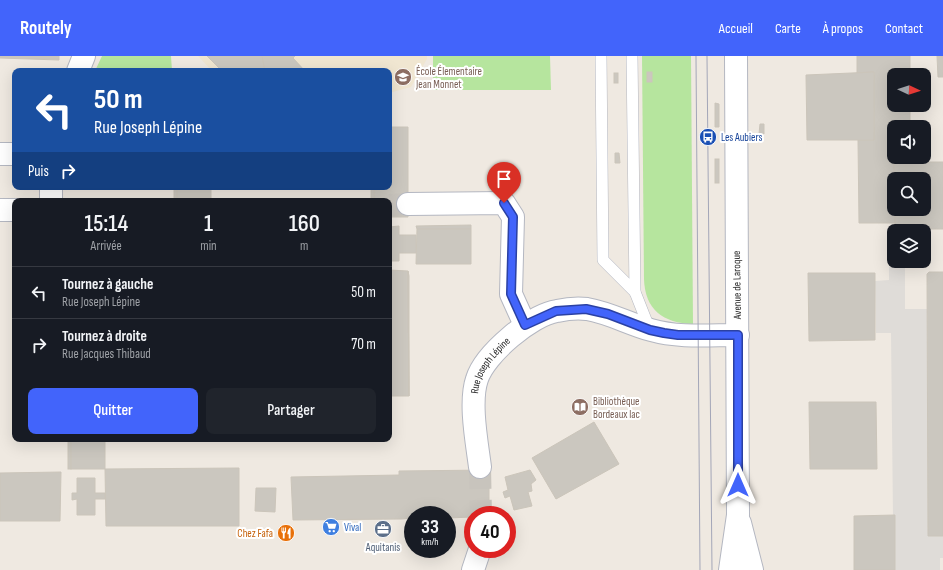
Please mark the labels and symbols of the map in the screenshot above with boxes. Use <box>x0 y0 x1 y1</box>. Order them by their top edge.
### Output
place label: École Élementaire Jean Monnet <box>415 65 482 91</box>
school or university icon: École Élementaire Jean Monnet <box>393 67 413 87</box>
north arrow <box>887 68 931 112</box>
bus stop icon: Les Aubiers <box>698 127 718 147</box>
place label: Les Aubiers <box>721 131 762 144</box>
pin <box>487 162 521 203</box>
street label: Avenue de Laroque <box>730 250 744 321</box>
street label: Rue Joseph Lépine <box>468 334 513 394</box>
place label: Bibliothèque Bordeaux lac <box>593 395 640 421</box>
library icon: Bibliothèque Bordeaux lac <box>570 397 590 417</box>
position arrow <box>717 464 759 506</box>
speed limit sign: 40 <box>464 506 516 558</box>
supermarket icon: Vival <box>321 517 341 537</box>
office icon: Aquitanis <box>373 519 393 539</box>
place label: Vival <box>344 521 361 534</box>
restaurant icon: Chez Fafa <box>276 523 296 543</box>
place label: Chez Fafa <box>237 527 273 540</box>
place label: Aquitanis <box>365 541 400 554</box>

